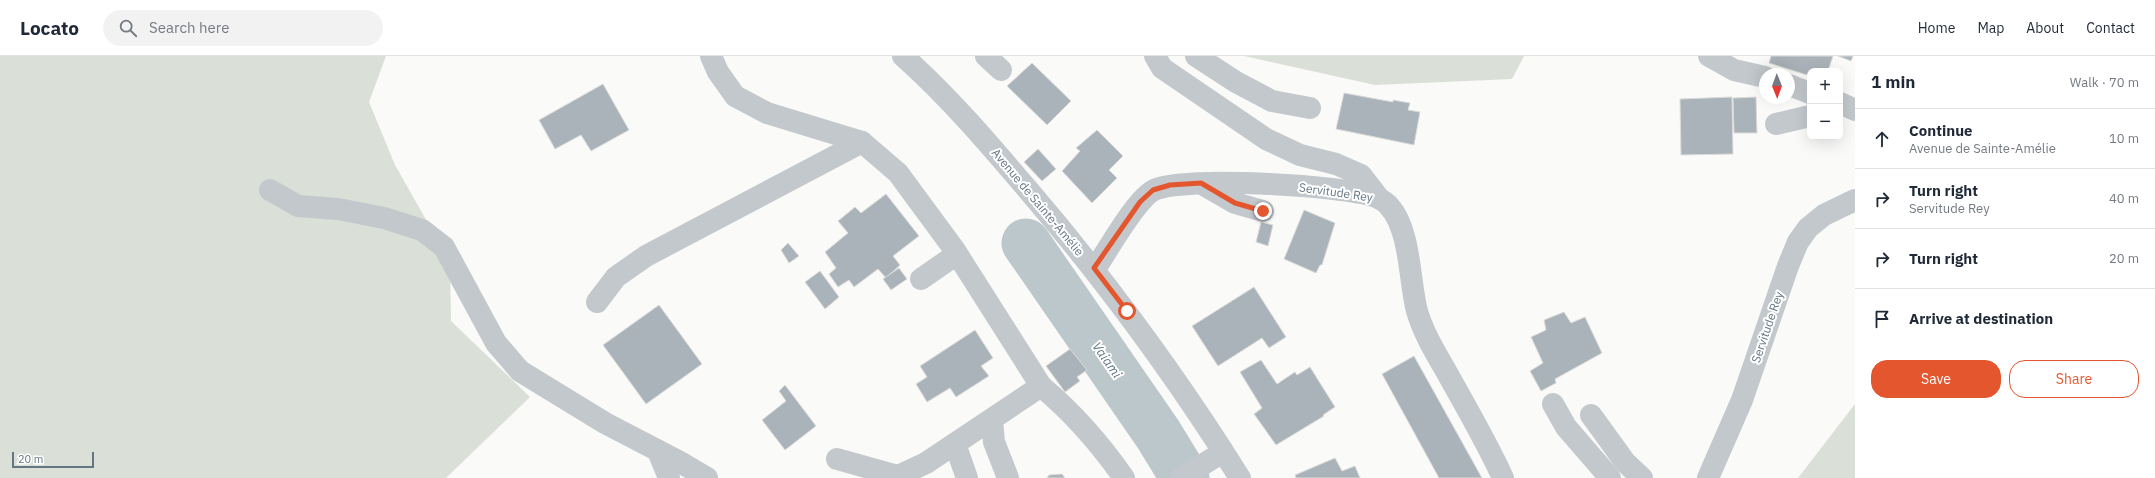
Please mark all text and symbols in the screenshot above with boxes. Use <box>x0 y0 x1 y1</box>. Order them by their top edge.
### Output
search box <box>103 10 383 46</box>
text: Locato <box>20 16 79 40</box>
icon: search <box>117 17 139 39</box>
text: Search here <box>149 18 229 37</box>
text: Home <box>1918 19 1955 37</box>
text: Map <box>1977 19 2004 37</box>
text: About <box>2026 19 2064 37</box>
text: Contact <box>2086 19 2135 37</box>
north arrow <box>1759 68 1795 104</box>
map controls <box>1807 68 1843 140</box>
button: + <box>1807 68 1843 104</box>
text: 1 min <box>1871 71 1915 93</box>
text: Walk · 70 m <box>2070 74 2139 91</box>
button: − <box>1807 104 1843 140</box>
text: Continue <box>1909 121 1973 140</box>
icon: ahead <box>1871 128 1893 150</box>
text: 10 m <box>2109 130 2139 147</box>
text: Avenue de Sainte-Amélie <box>1909 140 2056 157</box>
street label: Avenue de Sainte-Amélie <box>989 145 1088 259</box>
street label: Servitude Rey <box>1298 179 1374 205</box>
text: Turn right <box>1909 181 1978 200</box>
icon: right <box>1871 188 1893 210</box>
text: 40 m <box>2109 190 2139 207</box>
text: Servitude Rey <box>1909 200 1990 217</box>
route end <box>1254 202 1272 220</box>
icon: right <box>1871 248 1893 270</box>
text: Turn right <box>1909 249 1978 268</box>
text: 20 m <box>2109 250 2139 267</box>
street label: Servitude Rey <box>1748 289 1786 365</box>
route start <box>1118 302 1136 320</box>
icon: arrive <box>1871 308 1893 330</box>
text: Arrive at destination <box>1909 309 2053 328</box>
water label: Vaiami <box>1088 339 1126 382</box>
button: Save <box>1871 360 2001 398</box>
button: Share <box>2009 360 2139 398</box>
scale bar <box>12 450 94 469</box>
text: 20 m <box>18 452 43 466</box>

